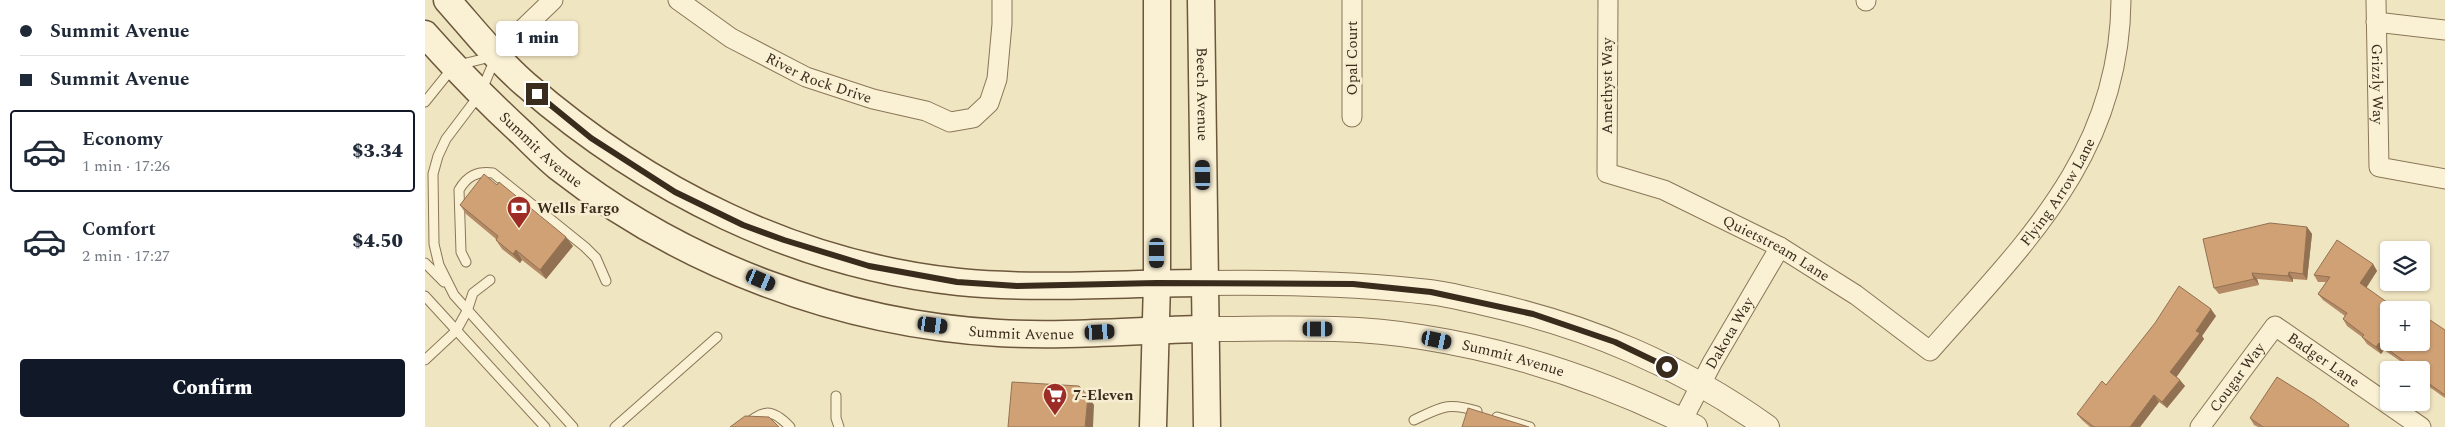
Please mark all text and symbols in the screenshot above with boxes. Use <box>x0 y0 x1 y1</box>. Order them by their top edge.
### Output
text: Summit Avenue <box>50 17 189 46</box>
street label: Opal Court <box>1341 21 1364 95</box>
callout: 1 min <box>496 22 578 56</box>
text: 1 min <box>515 26 559 50</box>
street label: Amethyst Way <box>1596 37 1619 134</box>
street label: Grizzly Way <box>2365 43 2389 125</box>
street label: River Rock Drive <box>761 47 875 110</box>
street label: Beech Avenue <box>1190 47 1214 141</box>
text: Summit Avenue <box>50 65 189 94</box>
route end <box>526 83 548 105</box>
street label: Summit Avenue <box>494 106 587 194</box>
text: Economy <box>82 125 163 154</box>
icon: car <box>22 129 67 174</box>
street label: Flying Arrow Lane <box>2015 134 2102 251</box>
text: $3.34 <box>352 137 403 166</box>
text: 1 min · 17:26 <box>82 154 170 178</box>
car <box>1195 160 1210 190</box>
bank icon: Wells Fargo <box>506 195 532 229</box>
place label: Wells Fargo <box>537 197 619 220</box>
street label: Quietstream Lane <box>1719 210 1834 288</box>
text: Comfort <box>82 215 156 244</box>
icon: car <box>22 219 67 264</box>
text: $4.50 <box>352 227 403 256</box>
car <box>1149 238 1164 268</box>
map controls <box>2380 241 2430 411</box>
button: layers <box>2380 241 2430 291</box>
text: 2 min · 17:27 <box>82 244 170 268</box>
car <box>744 267 777 293</box>
street label: Dakota Way <box>1700 292 1761 374</box>
button: + <box>2380 301 2430 351</box>
car <box>917 315 948 335</box>
street label: Summit Avenue <box>968 320 1074 346</box>
car <box>1303 322 1333 337</box>
car <box>1084 324 1115 340</box>
street label: Badger Lane <box>2283 327 2364 393</box>
car <box>1420 330 1453 350</box>
street label: Summit Avenue <box>1460 334 1567 383</box>
street label: Cougar Way <box>2204 337 2271 417</box>
route start <box>1656 356 1678 378</box>
button: Confirm <box>20 359 405 417</box>
button: − <box>2380 361 2430 411</box>
supermarket icon: 7-Eleven <box>1042 382 1068 416</box>
place label: 7-Eleven <box>1073 384 1133 407</box>

